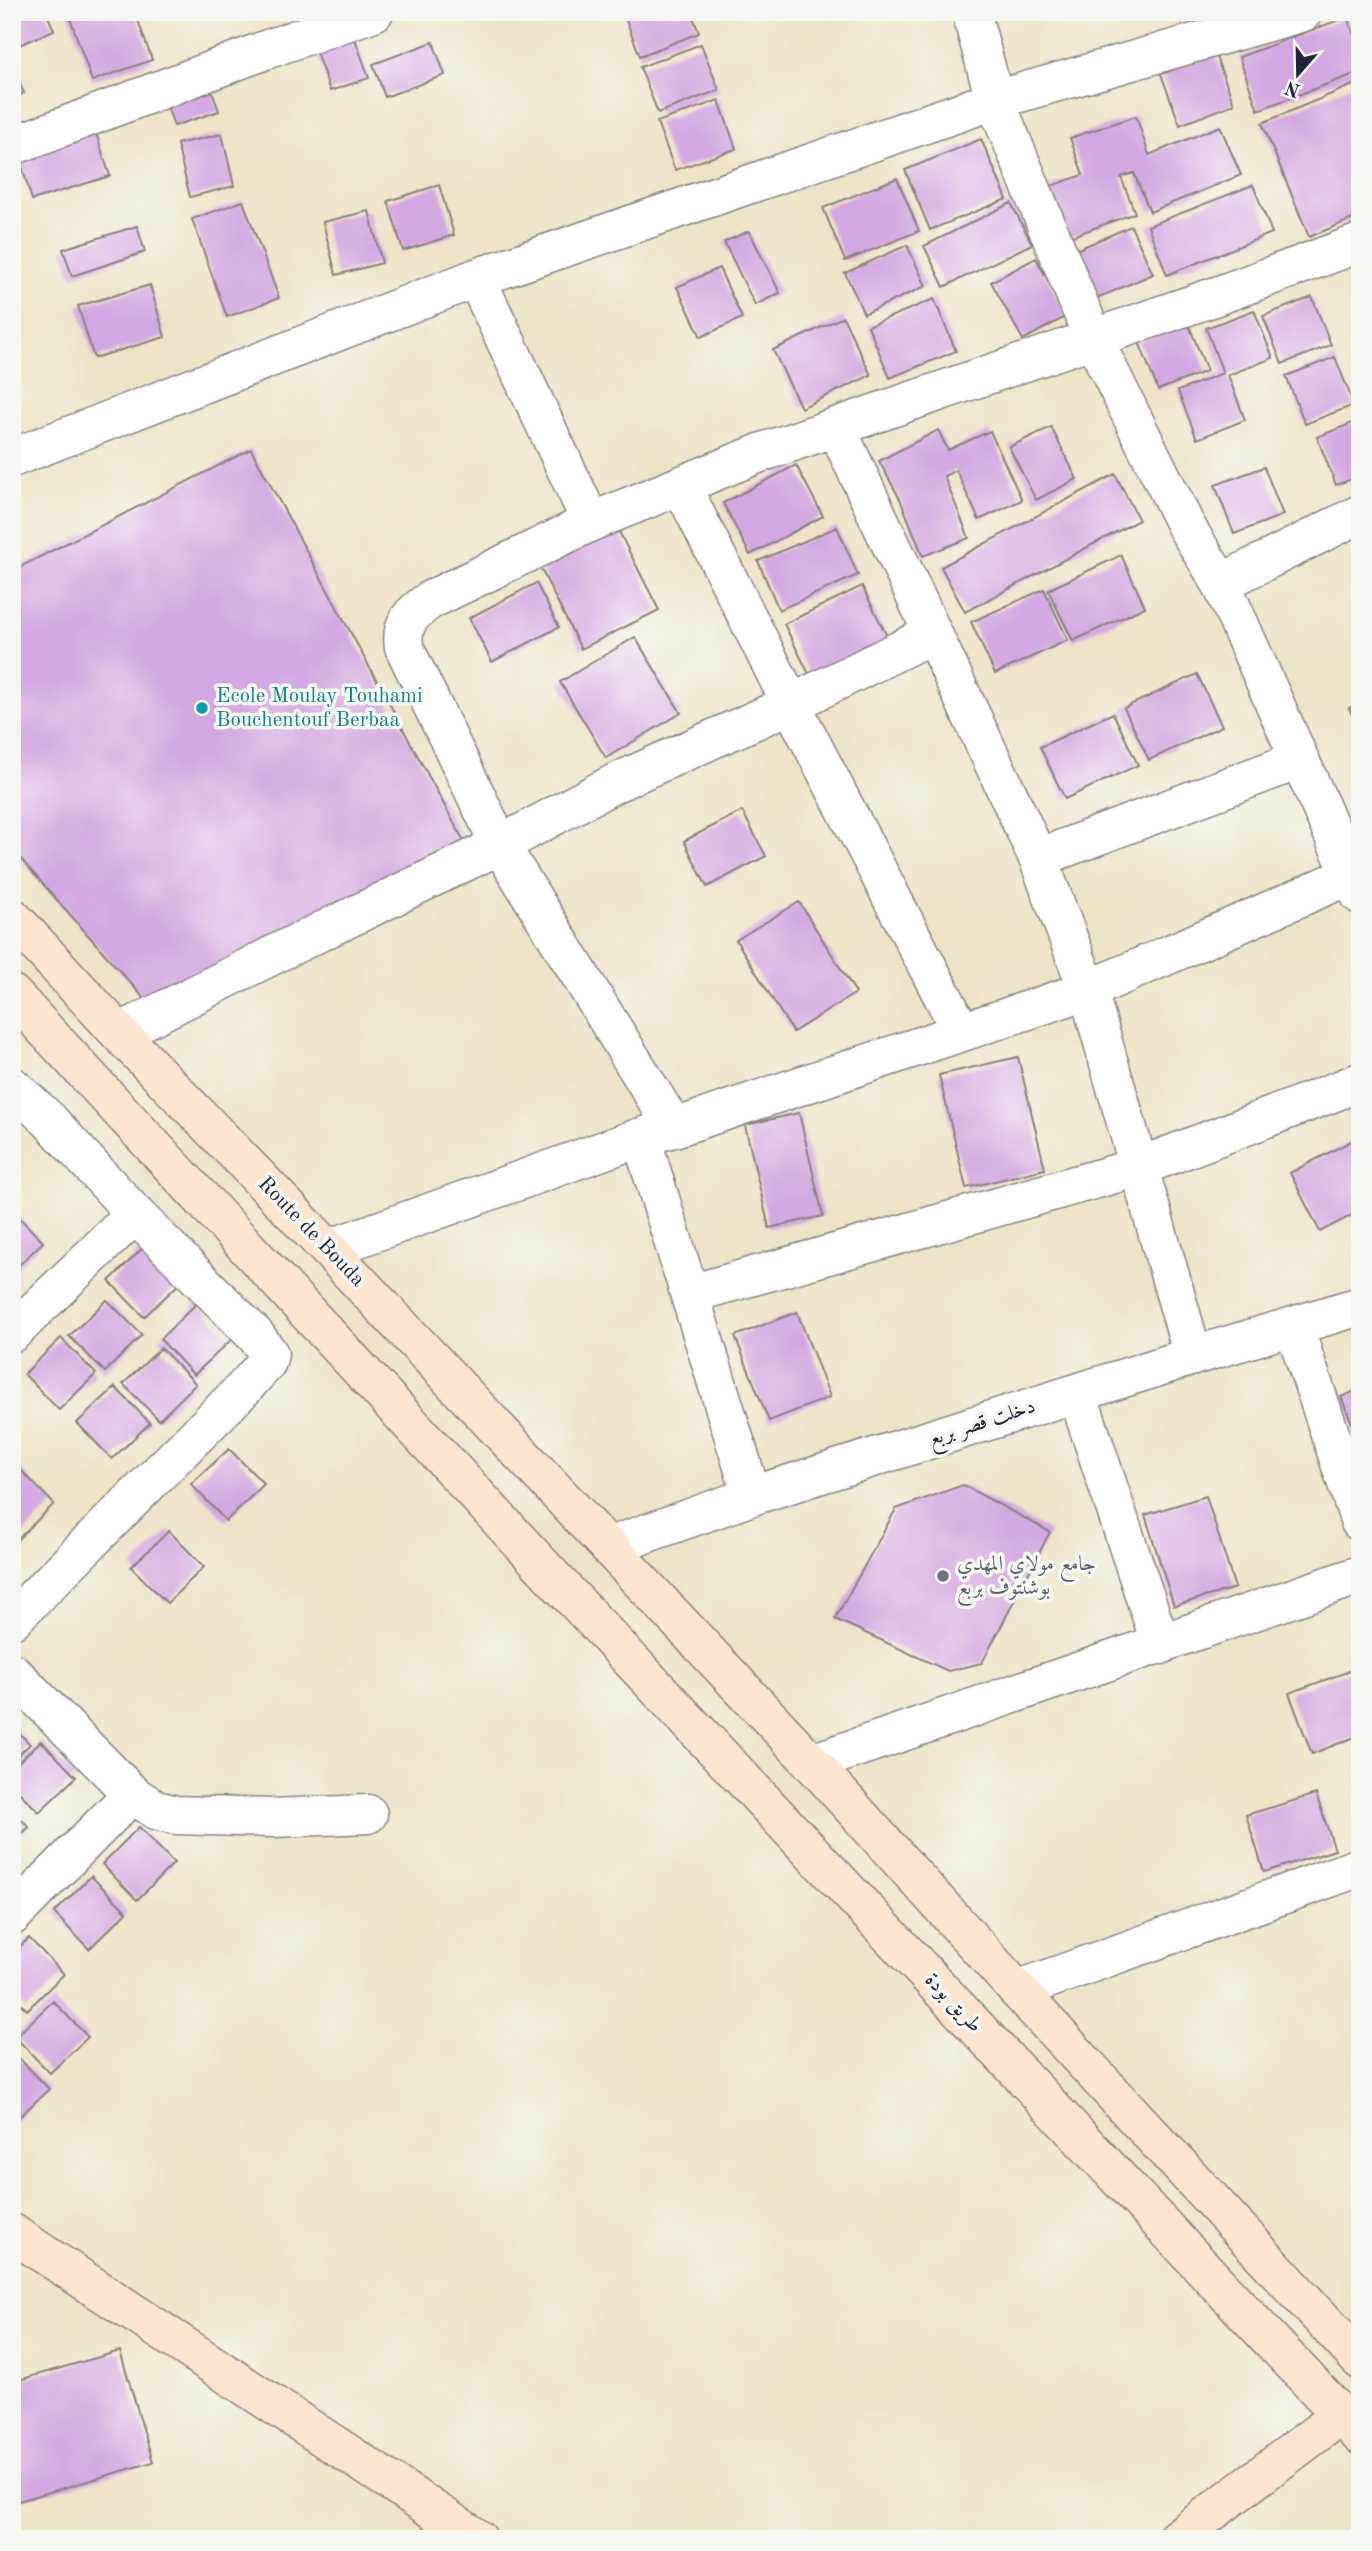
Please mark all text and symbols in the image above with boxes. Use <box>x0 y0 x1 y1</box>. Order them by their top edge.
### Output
north arrow <box>1264 38 1334 108</box>
text: N <box>1283 76 1303 99</box>
place label: Ecole Moulay Touhami Bouchentouf Berbaa <box>216 686 423 731</box>
marker: Ecole Moulay Touhami Bouchentouf Berbaa <box>194 700 210 716</box>
street label: Route de Bouda <box>254 1173 368 1291</box>
street label: دخلت قصر بربع <box>926 1396 1040 1457</box>
place label: جامع مولاي المهدي بوشنتوف بربع <box>957 1554 1096 1606</box>
marker: جامع مولاي المهدي بوشنتوف بربع <box>935 1568 951 1584</box>
street label: طريق بودة <box>920 1969 985 2037</box>

